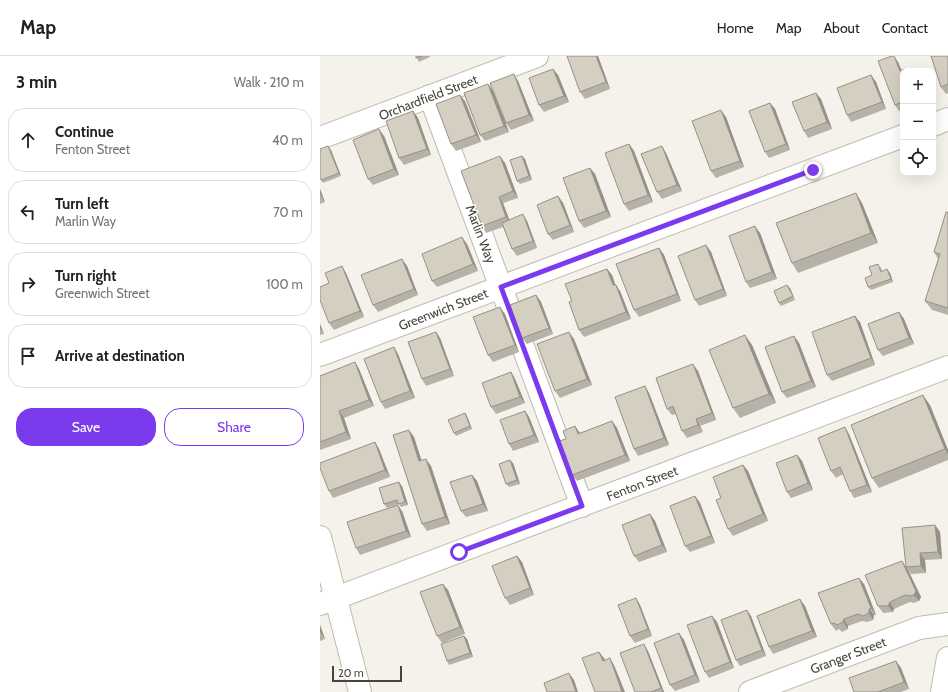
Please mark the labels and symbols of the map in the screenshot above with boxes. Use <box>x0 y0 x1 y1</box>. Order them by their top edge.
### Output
street label: Orchardfield Street <box>376 71 480 123</box>
route end <box>804 161 822 179</box>
street label: Marlin Way <box>463 203 500 266</box>
street label: Greenwich Street <box>396 284 491 333</box>
street label: Fenton Street <box>604 462 681 504</box>
route start <box>450 543 468 561</box>
street label: Granger Street <box>808 633 889 677</box>
scale bar <box>332 664 402 683</box>

